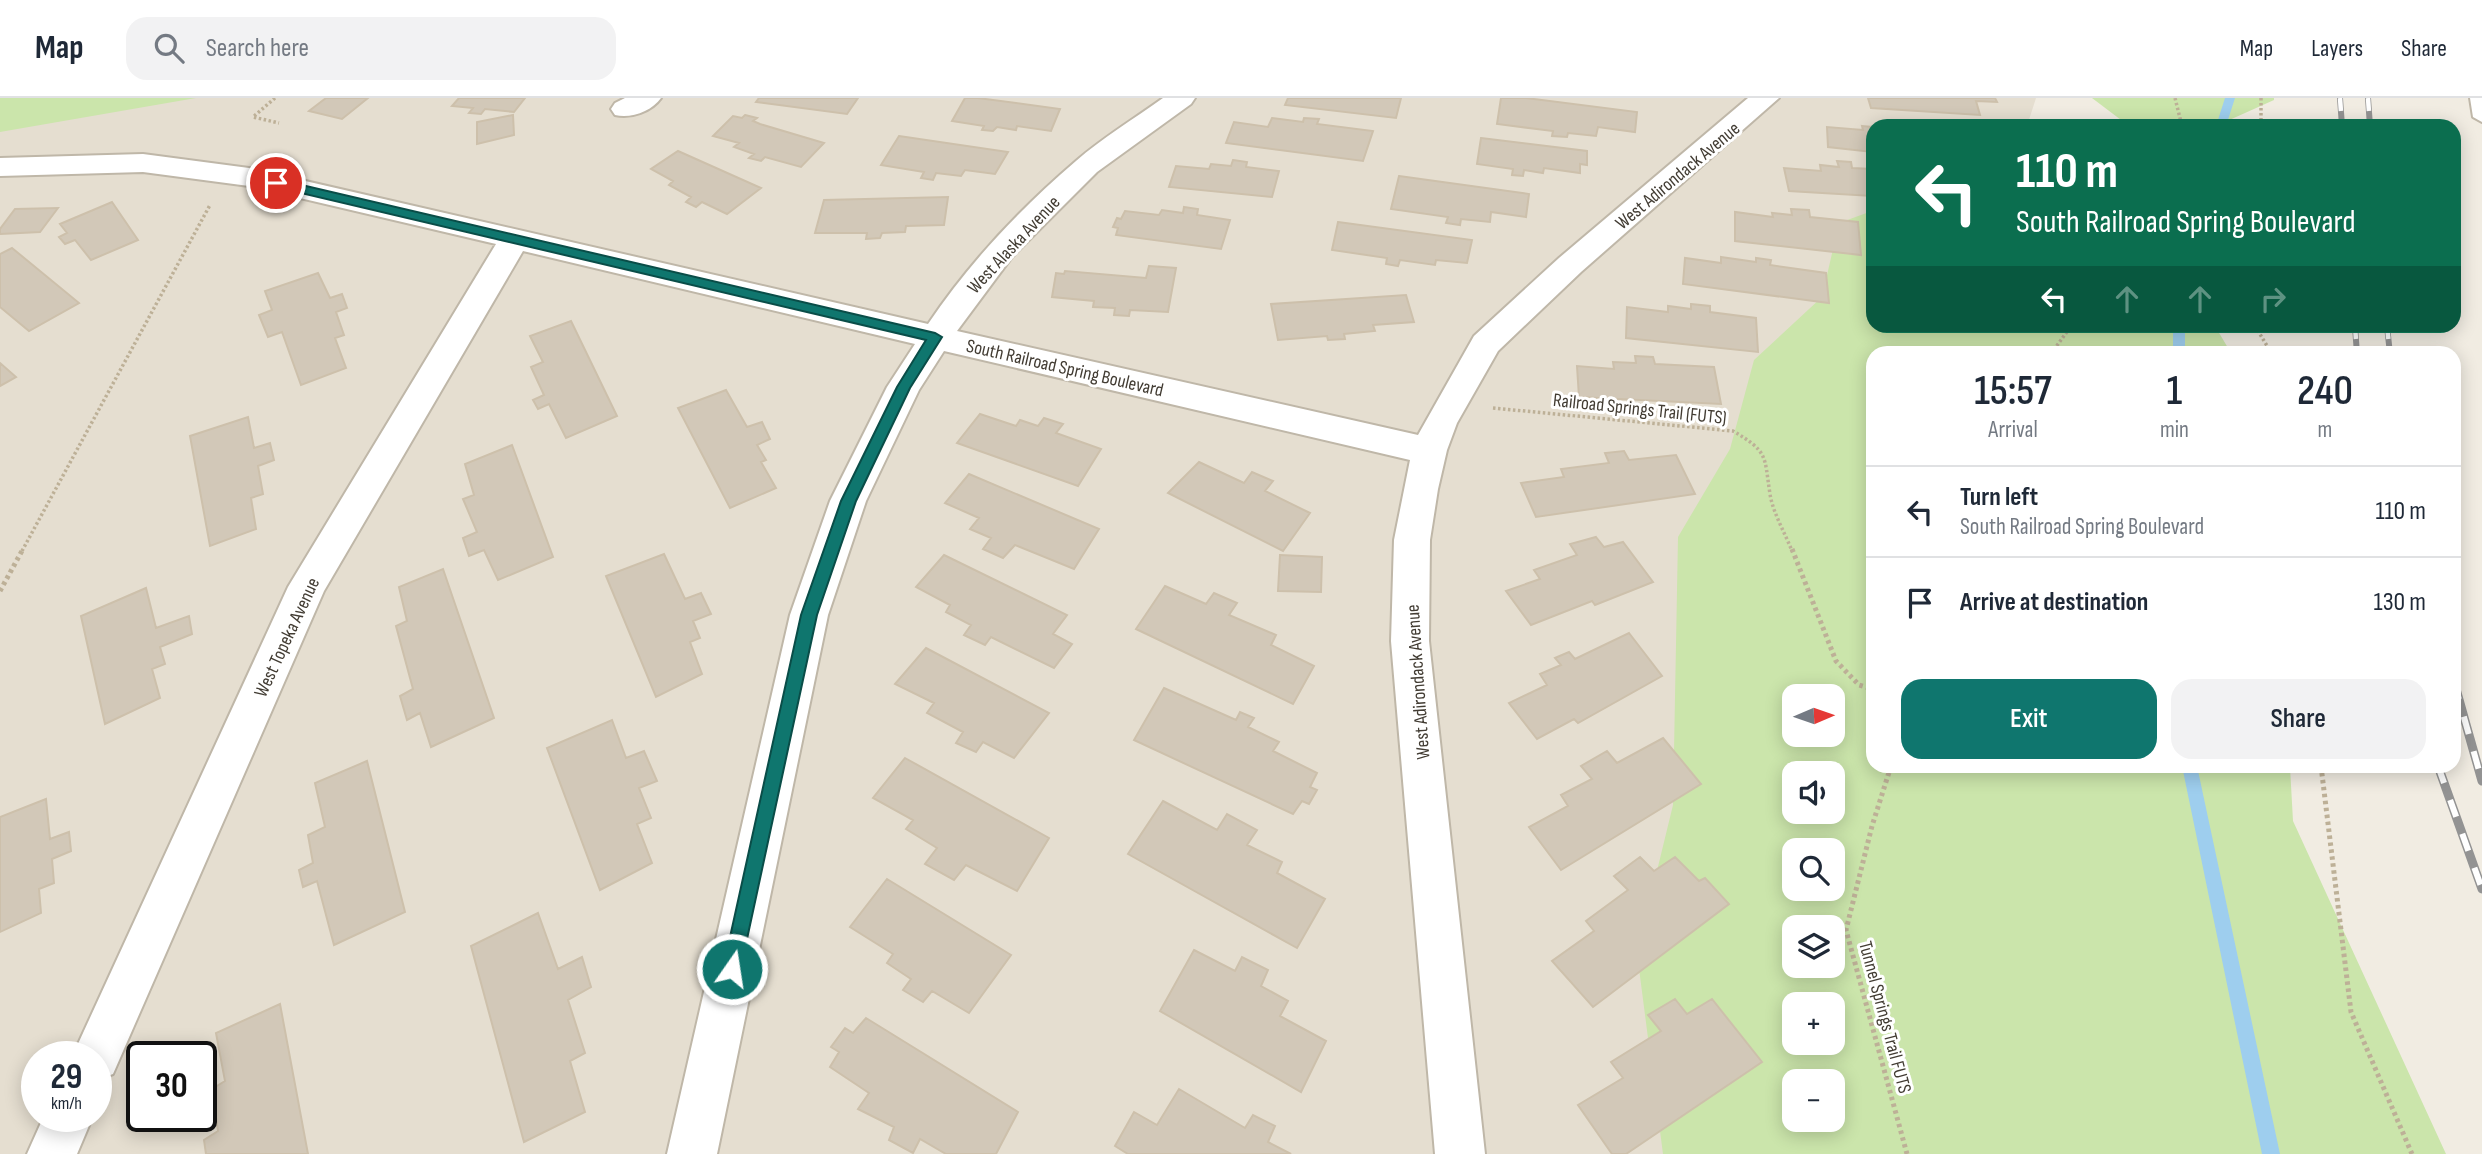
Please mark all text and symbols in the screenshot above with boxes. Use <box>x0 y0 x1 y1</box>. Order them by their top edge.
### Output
search box <box>126 17 616 80</box>
text: Map <box>35 28 84 68</box>
icon: search <box>150 29 188 67</box>
text: Search here <box>206 33 309 64</box>
text: Map <box>2240 34 2273 63</box>
text: Layers <box>2311 34 2363 63</box>
text: Share <box>2401 34 2447 63</box>
street label: West Adirondack Avenue <box>1611 117 1745 235</box>
text: 110 m <box>2016 143 2118 202</box>
icon: left <box>1901 147 1992 238</box>
pin <box>246 153 306 213</box>
icon: arrive <box>257 164 295 202</box>
street label: West Alaska Avenue <box>963 191 1065 299</box>
text: South Railroad Spring Boulevard <box>2016 203 2356 242</box>
icon: left <box>2035 280 2073 318</box>
icon: ahead <box>2108 280 2146 318</box>
icon: ahead <box>2181 280 2219 318</box>
icon: right <box>2254 280 2292 318</box>
street label: South Railroad Spring Boulevard <box>964 335 1165 402</box>
text: 15:57 <box>1974 366 2052 417</box>
text: 1 <box>2166 366 2182 417</box>
text: 240 <box>2297 366 2353 417</box>
street label: Railroad Springs Trail (FUTS) <box>1552 389 1728 430</box>
text: Arrival <box>1988 416 2038 444</box>
text: min <box>2160 416 2189 444</box>
text: m <box>2318 416 2332 444</box>
text: Turn left <box>1960 482 2038 513</box>
icon: left <box>1901 493 1939 531</box>
text: 110 m <box>2375 496 2426 527</box>
text: South Railroad Spring Boulevard <box>1960 513 2204 541</box>
street label: West Topeka Avenue <box>250 574 325 701</box>
icon: arrive <box>1901 584 1939 622</box>
text: Arrive at destination <box>1960 587 2148 618</box>
text: 130 m <box>2374 587 2426 618</box>
street label: West Adirondack Avenue <box>1402 604 1435 760</box>
button: Exit <box>1901 679 2157 759</box>
button: Share <box>2171 679 2426 759</box>
north arrow <box>1782 684 1844 747</box>
map controls <box>1782 684 1845 1132</box>
button: sound <box>1782 761 1845 824</box>
button: search <box>1782 838 1845 901</box>
button: layers <box>1782 915 1845 978</box>
position arrow <box>695 932 769 1006</box>
street label: Tunnel Springs Trail FUTS <box>1853 939 1916 1096</box>
button: + <box>1782 992 1845 1055</box>
speed limit sign: 30 <box>126 1041 217 1132</box>
text: 29 <box>51 1056 82 1099</box>
button: − <box>1782 1069 1845 1132</box>
text: km/h <box>51 1093 82 1114</box>

